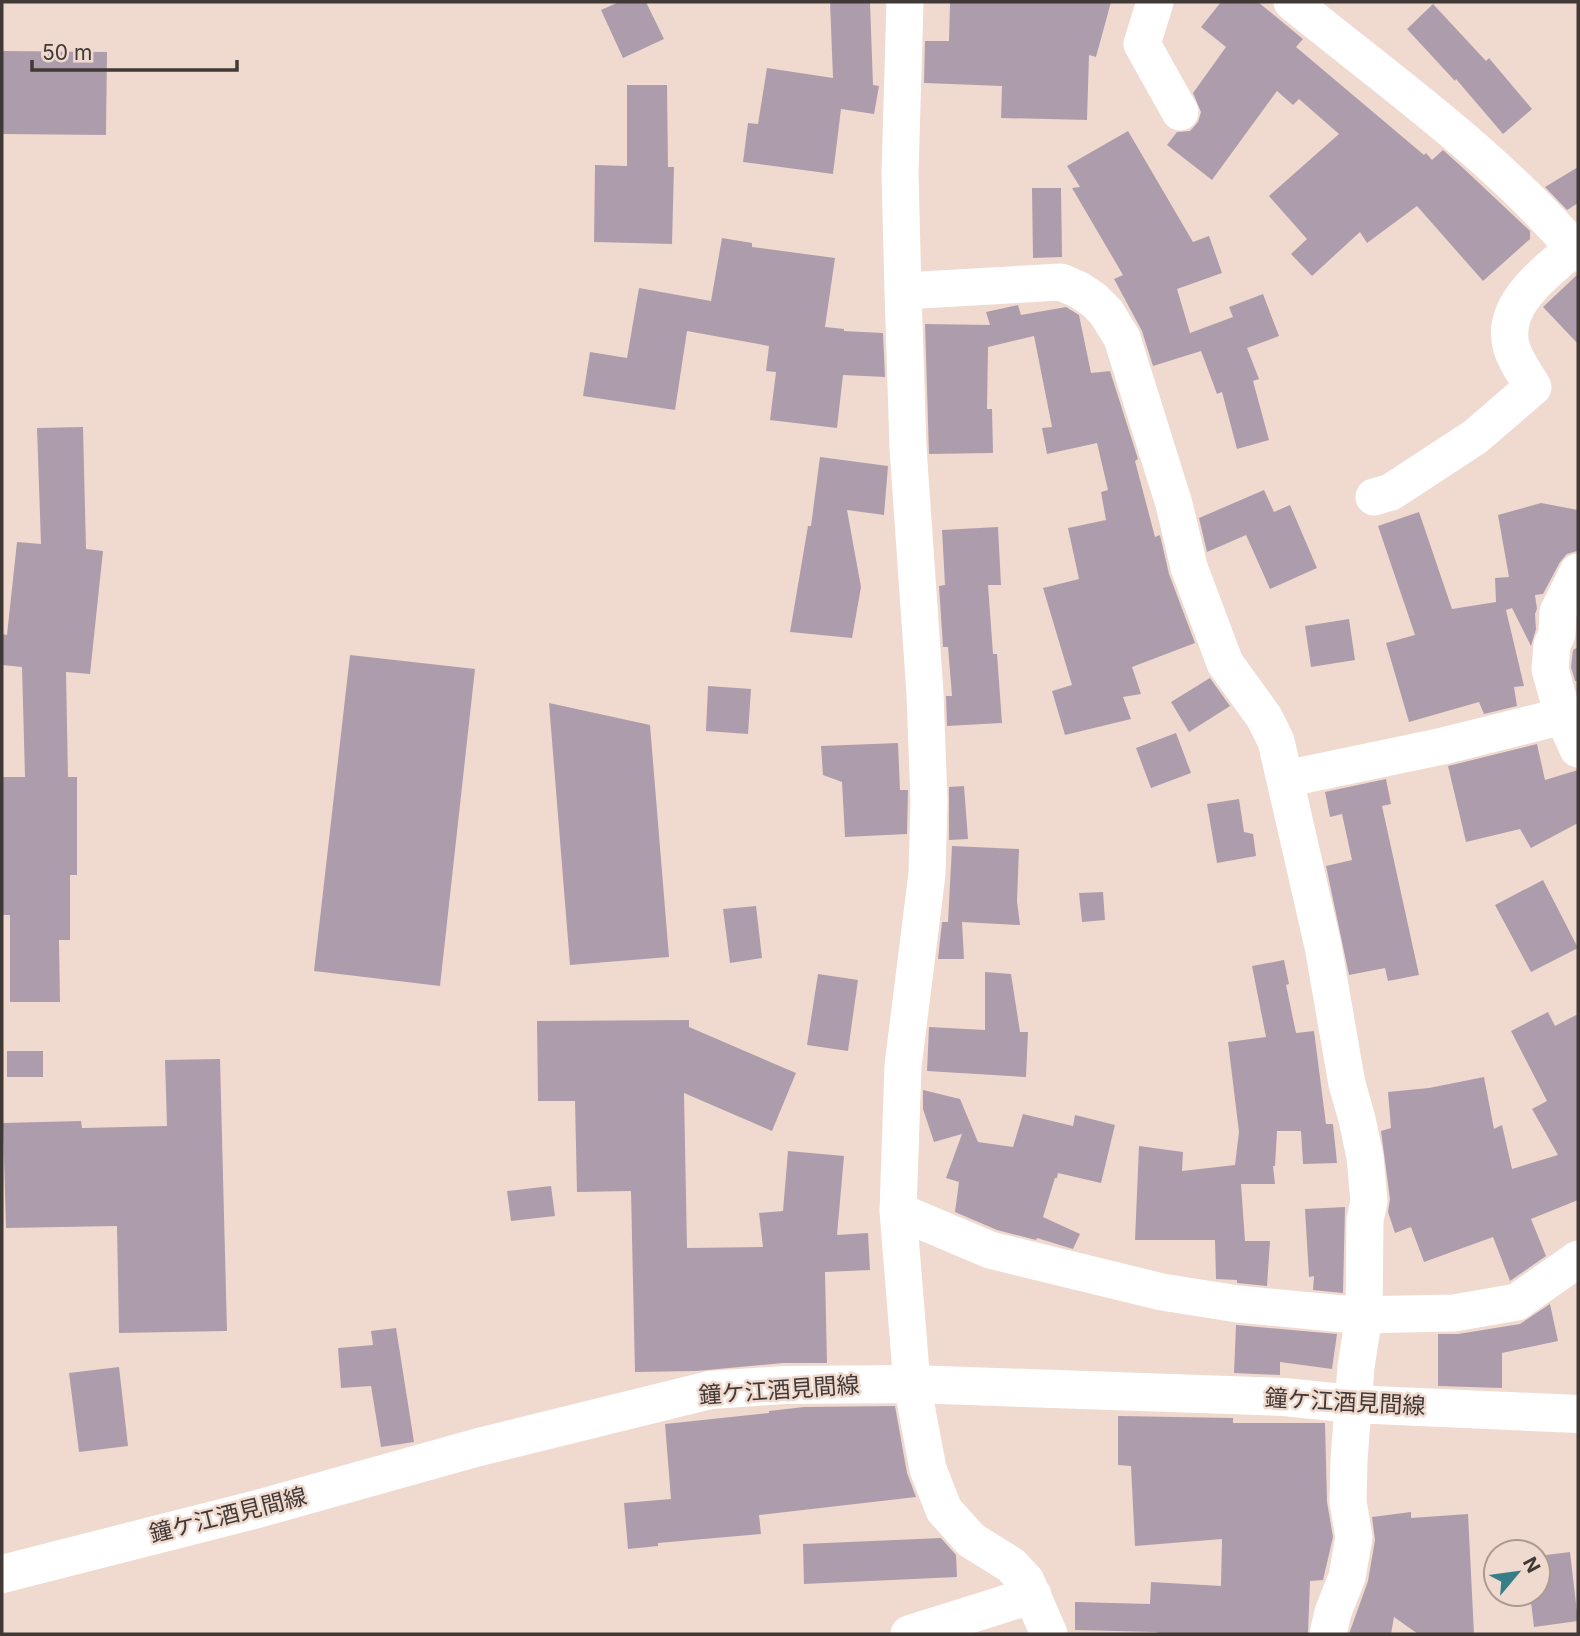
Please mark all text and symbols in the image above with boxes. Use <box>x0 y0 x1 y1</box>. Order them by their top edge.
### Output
scale bar <box>32 28 236 72</box>
text: 50 m <box>42 40 92 65</box>
street label: 鐘ケ江酒見間線 <box>698 1370 860 1410</box>
street label: 鐘ケ江酒見間線 <box>1264 1384 1426 1420</box>
street label: 鐘ケ江酒見間線 <box>147 1482 309 1548</box>
north arrow <box>1482 1538 1552 1608</box>
text: N <box>1518 1553 1545 1577</box>

